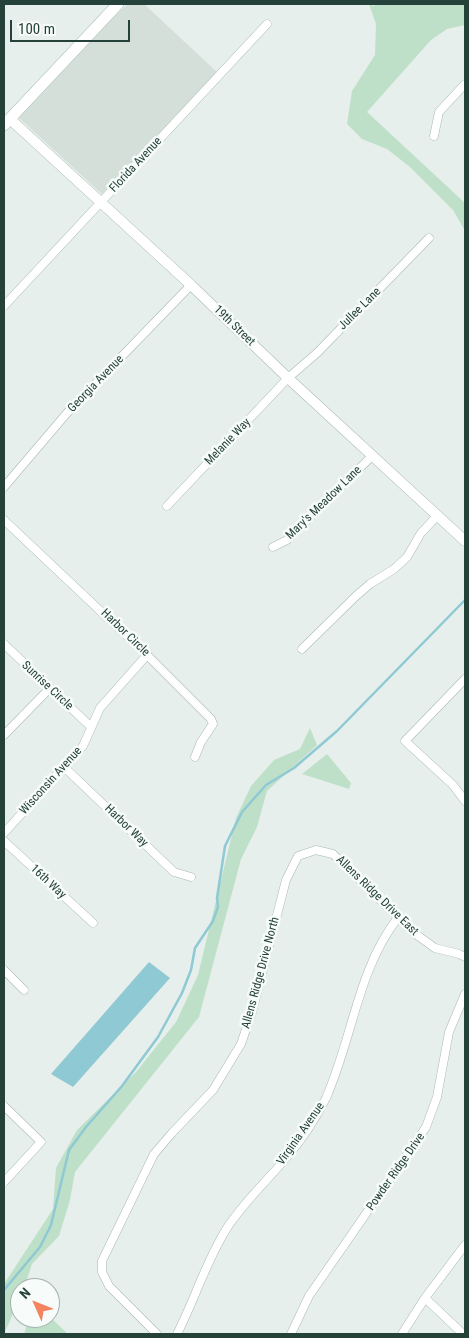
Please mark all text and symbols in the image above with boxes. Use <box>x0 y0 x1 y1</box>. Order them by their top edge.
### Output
scale bar <box>12 10 132 42</box>
text: 100 m <box>18 20 55 38</box>
street label: Florida Avenue <box>107 135 165 195</box>
street label: Jullee Lane <box>336 285 384 333</box>
street label: 19th Street <box>210 303 258 349</box>
street label: Georgia Avenue <box>65 352 127 416</box>
street label: Melanie Way <box>202 416 254 468</box>
street label: Mary's Meadow Lane <box>283 463 365 543</box>
street label: Harbor Circle <box>98 606 152 660</box>
street label: Sunrise Circle <box>18 659 76 713</box>
street label: Wisconsin Avenue <box>17 744 85 818</box>
street label: Harbor Way <box>101 802 151 850</box>
street label: Allens Ridge Drive East <box>333 853 421 939</box>
street label: 16th Way <box>27 862 69 902</box>
street label: Allens Ridge Drive North <box>239 916 283 1030</box>
street label: Virginia Avenue <box>274 1100 328 1168</box>
street label: Powder Ridge Drive <box>364 1130 428 1214</box>
north arrow <box>10 1278 60 1328</box>
text: N <box>16 1285 34 1302</box>

